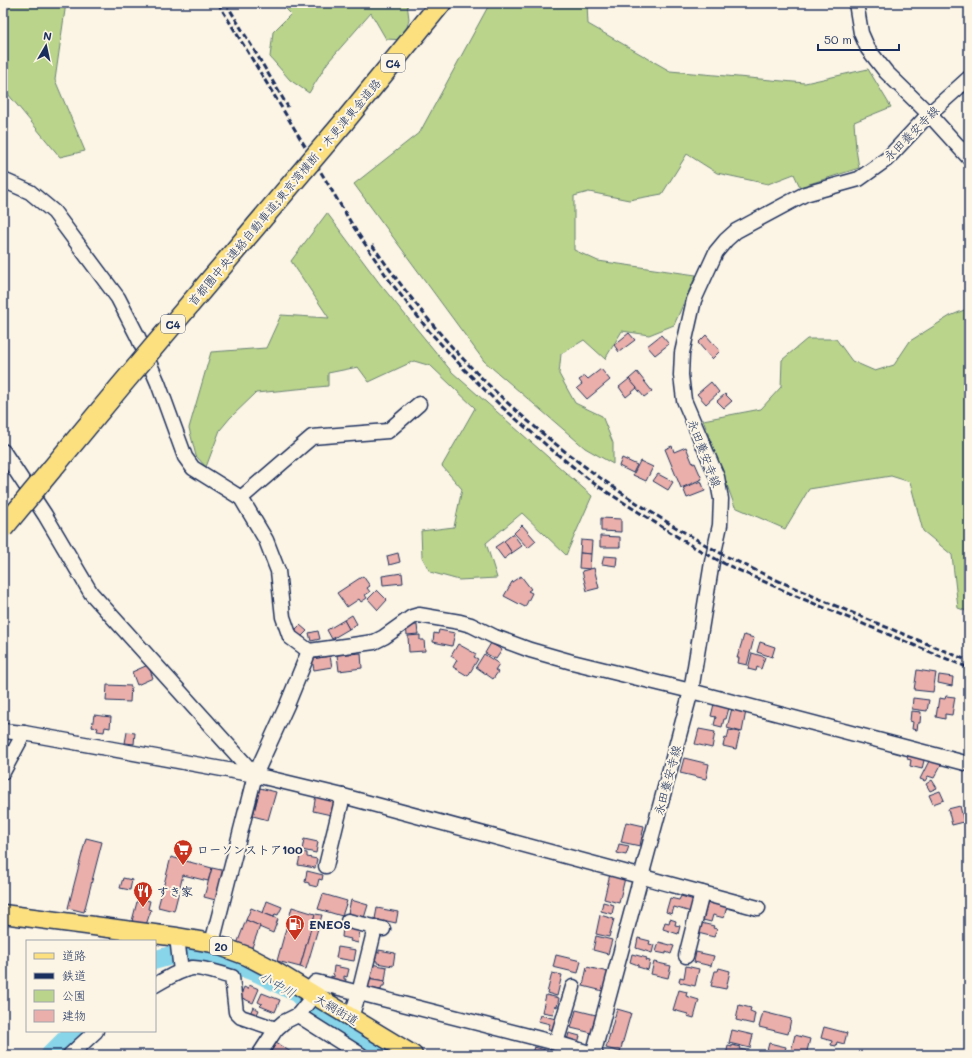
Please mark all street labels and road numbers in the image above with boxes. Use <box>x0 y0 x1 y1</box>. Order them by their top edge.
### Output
road number: C4 <box>381 54 405 72</box>
street label: 首都圏中央連絡自動車道;東京湾横断・木更津東金道路 <box>184 75 384 309</box>
street label: 永田養安寺線 <box>880 102 942 164</box>
road number: C4 <box>161 315 185 333</box>
street label: 永田養安寺線 <box>685 417 725 489</box>
street label: 永田養安寺線 <box>650 743 684 817</box>
road number: 20 <box>210 937 232 955</box>
street label: 大網街道 <box>312 990 362 1028</box>

